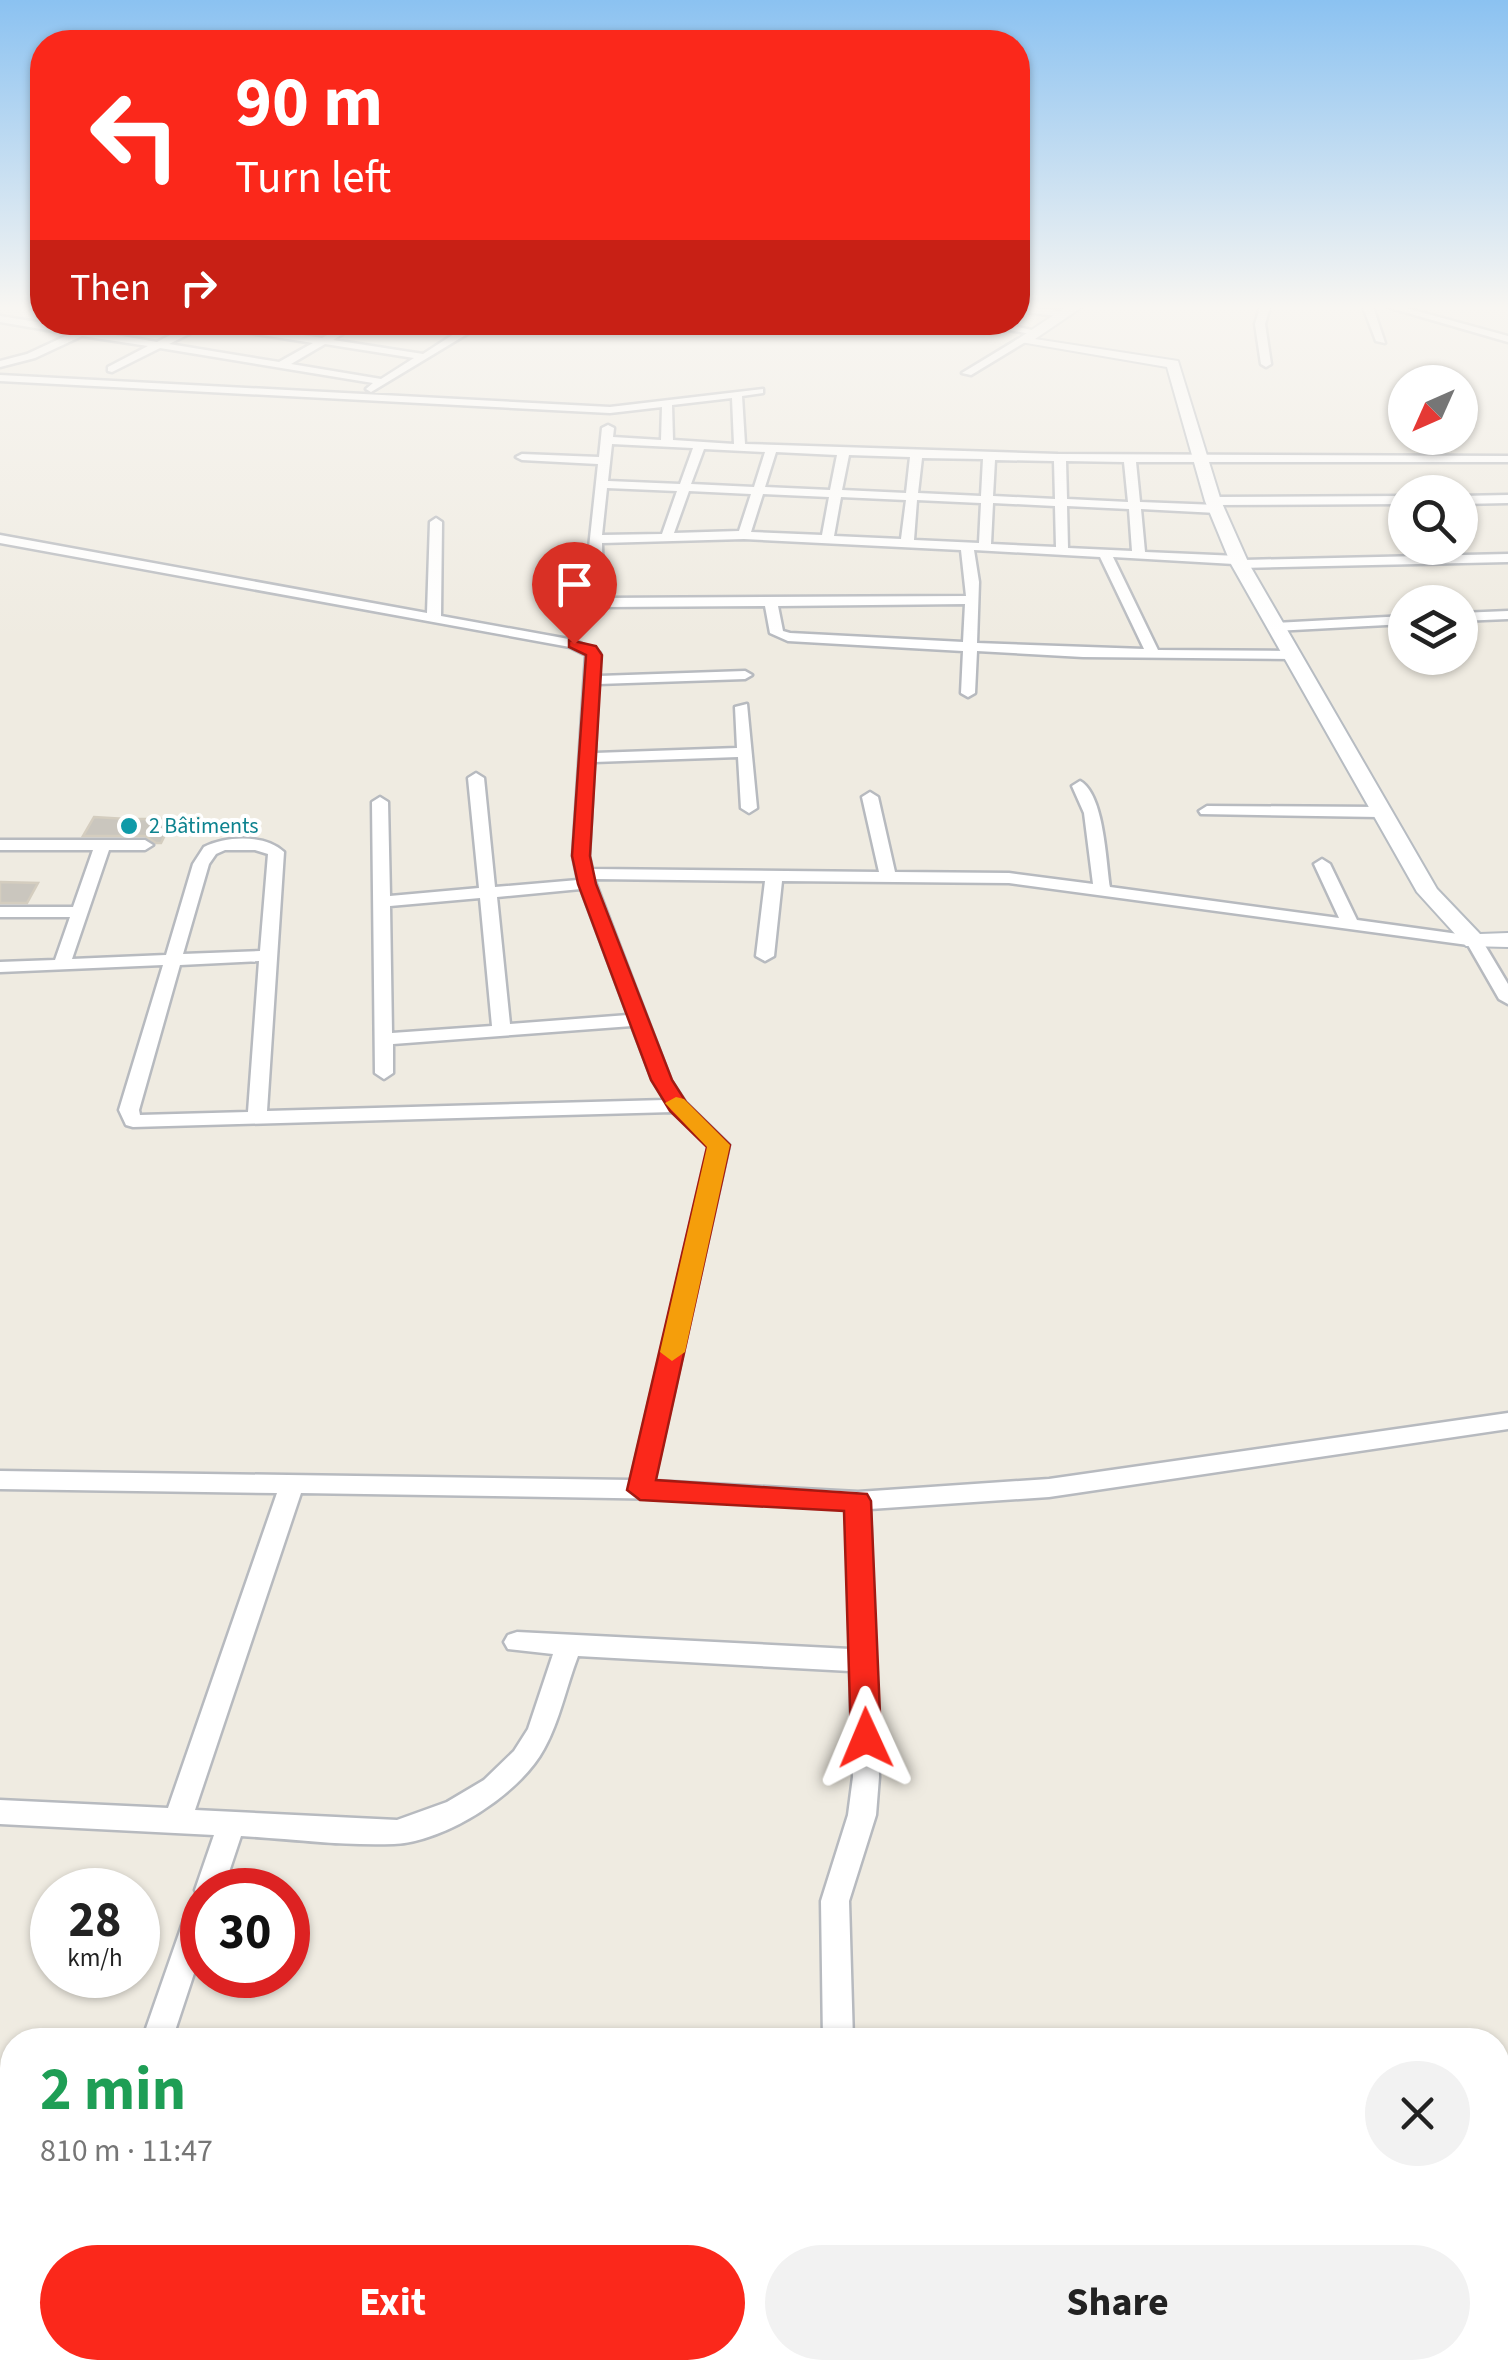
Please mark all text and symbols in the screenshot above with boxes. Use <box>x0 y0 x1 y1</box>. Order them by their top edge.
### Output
text: 90 m <box>235 53 383 153</box>
icon: left <box>70 70 200 200</box>
text: Turn left <box>235 146 391 210</box>
icon: right <box>171 260 226 315</box>
text: Then <box>70 261 151 315</box>
north arrow <box>1388 365 1478 455</box>
map controls <box>1388 365 1478 675</box>
button: search <box>1388 475 1478 565</box>
pin <box>532 542 617 645</box>
icon: arrive <box>547 557 602 612</box>
button: layers <box>1388 585 1478 675</box>
place label: 2 Bâtiments <box>149 810 259 842</box>
marker: 2 Bâtiments <box>118 815 140 837</box>
position arrow <box>814 1686 918 1790</box>
speed limit sign: 30 <box>180 1868 310 1998</box>
text: 28 <box>69 1885 121 1956</box>
text: km/h <box>67 1940 123 1976</box>
text: 2 min <box>40 2048 186 2133</box>
button: close <box>1365 2061 1470 2166</box>
text: 810 m · 11:47 <box>40 2128 213 2174</box>
button: Exit <box>40 2245 745 2360</box>
button: Share <box>765 2245 1470 2360</box>

